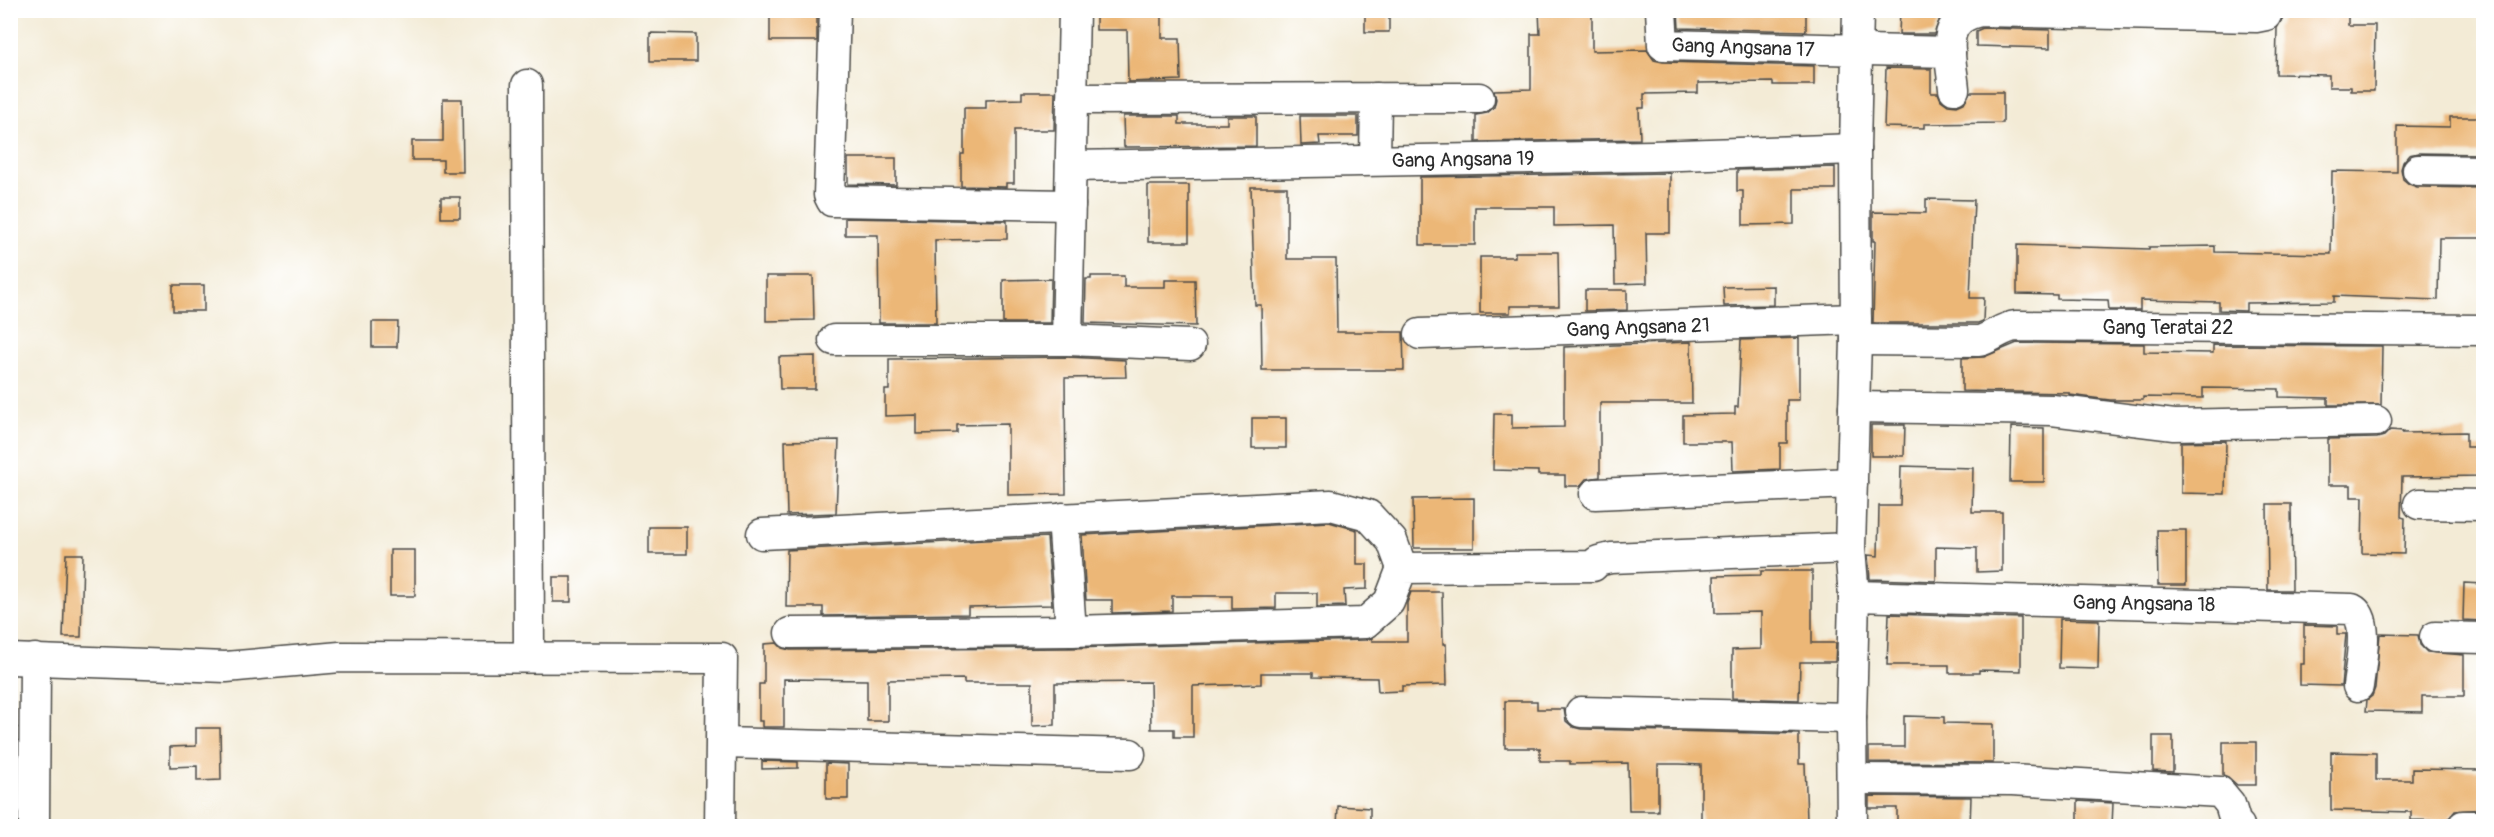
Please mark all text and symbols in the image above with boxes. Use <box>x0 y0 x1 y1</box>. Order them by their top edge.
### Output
street label: Gang Angsana 17 <box>1671 33 1815 63</box>
street label: Gang Angsana 19 <box>1391 146 1535 173</box>
street label: Gang Angsana 21 <box>1566 313 1710 342</box>
street label: Gang Teratai 22 <box>2103 315 2233 340</box>
street label: Gang Angsana 18 <box>2073 590 2215 617</box>

